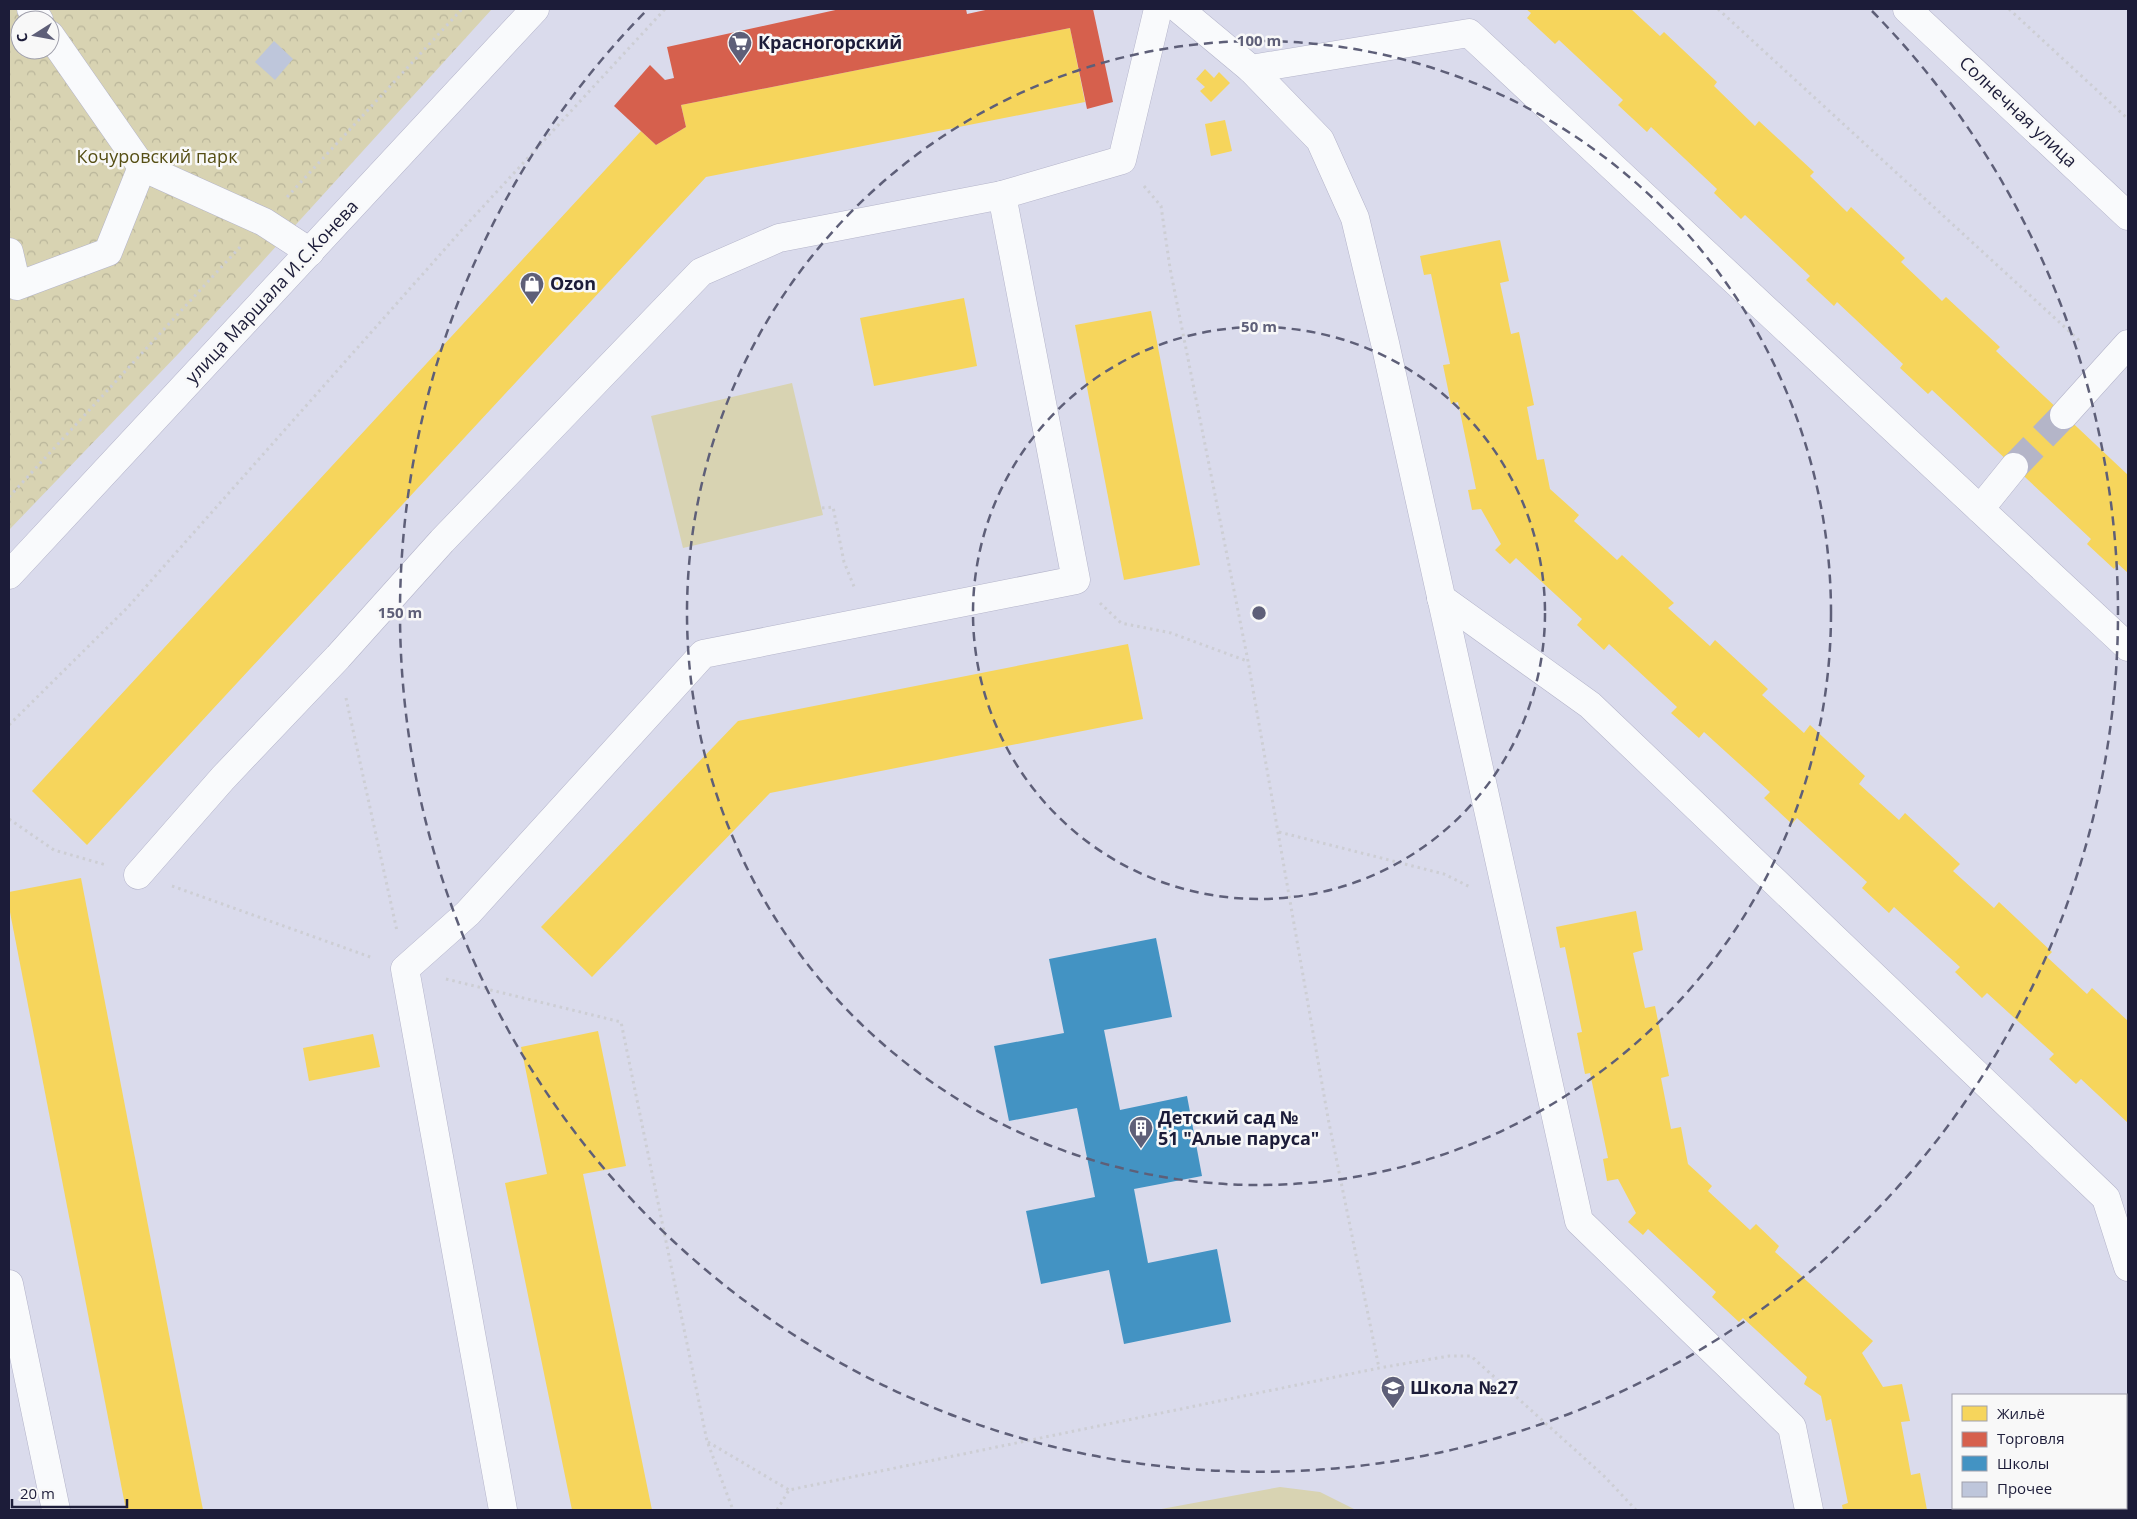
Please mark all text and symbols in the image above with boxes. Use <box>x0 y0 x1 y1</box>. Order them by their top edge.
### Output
north arrow <box>10 10 60 60</box>
supermarket icon: Красногорский <box>727 30 753 64</box>
place label: Красногорский <box>758 30 902 54</box>
text: 100 m <box>1237 30 1281 50</box>
text: С <box>12 31 32 44</box>
street label: Солнечная улица <box>1955 50 2083 172</box>
park label: Кочуровский парк <box>77 144 238 168</box>
street label: улица Маршала И.С.Конева <box>180 194 363 388</box>
shop icon: Ozon <box>519 271 545 305</box>
place label: Ozon <box>550 271 596 295</box>
text: 50 m <box>1241 316 1277 336</box>
text: 150 m <box>378 602 422 622</box>
centre of rings <box>1250 604 1268 622</box>
place label: Детский сад № 51 "Алые паруса" <box>1158 1105 1319 1150</box>
building icon: Детский сад № 51 "Алые паруса" <box>1128 1115 1154 1149</box>
school or university icon: Школа №27 <box>1380 1375 1406 1409</box>
place label: Школа №27 <box>1410 1375 1518 1399</box>
legend <box>1952 1394 2127 1509</box>
text: Жильё <box>1997 1403 2045 1423</box>
text: Торговля <box>1997 1428 2064 1448</box>
text: Школы <box>1997 1453 2049 1473</box>
scale bar <box>12 1476 128 1508</box>
text: Прочее <box>1997 1478 2052 1498</box>
text: 20 m <box>20 1483 55 1503</box>

